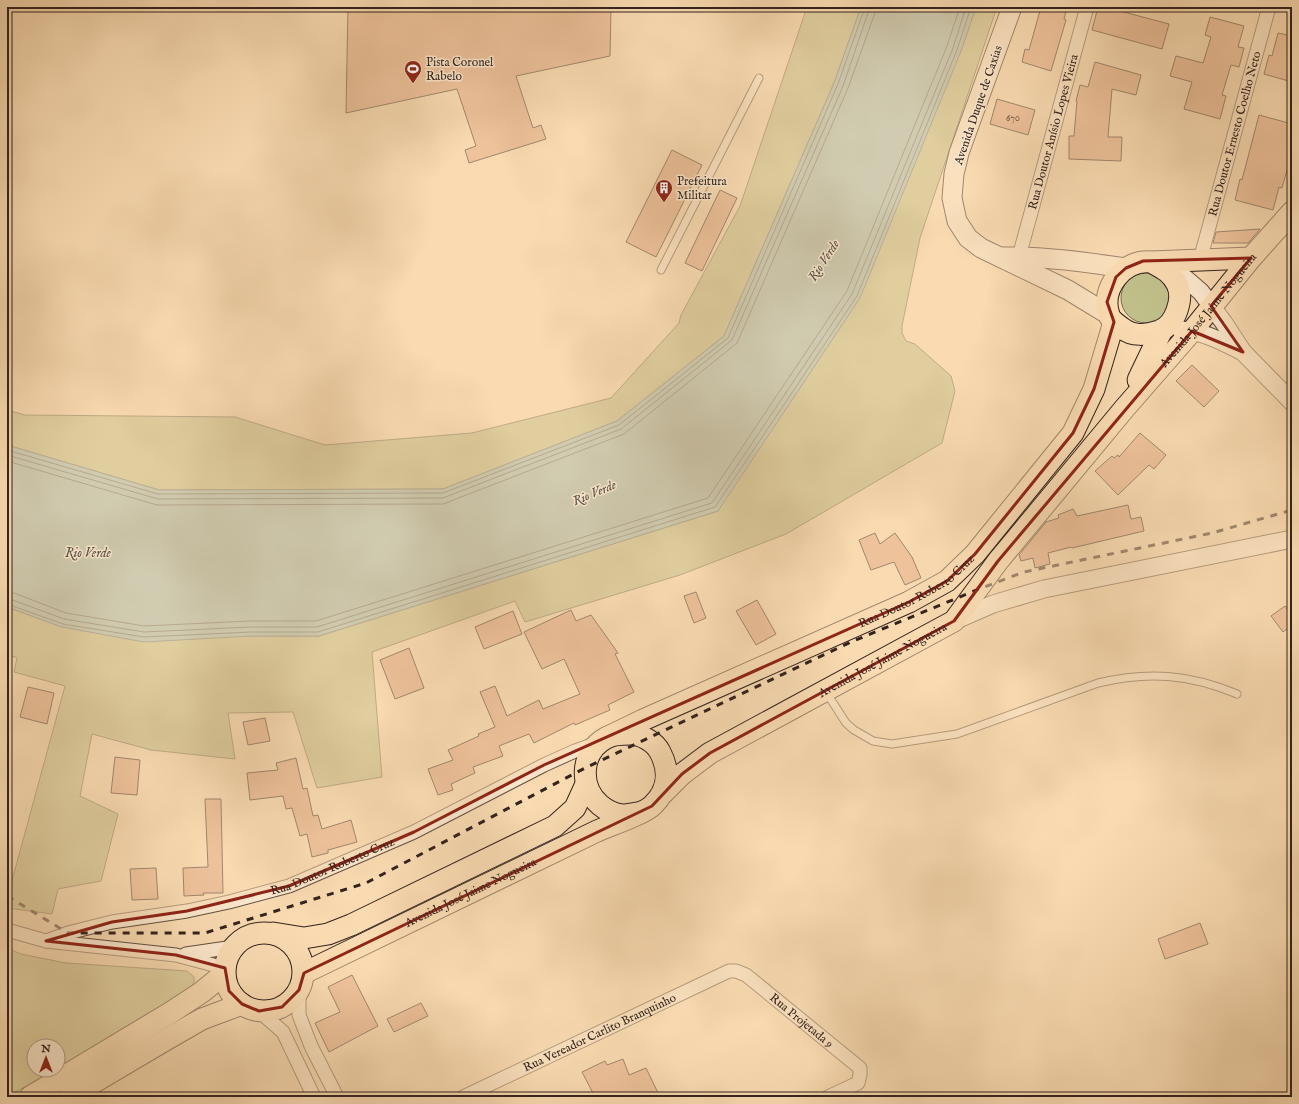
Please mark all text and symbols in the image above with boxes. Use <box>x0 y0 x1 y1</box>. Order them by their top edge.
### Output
street label: Avenida Duque de Caxias <box>951 43 1007 168</box>
street label: Rua Doutor Ernesto Coelho Neto <box>1205 49 1265 218</box>
street label: Rua Doutor Anísio Lopes Vieira <box>1025 52 1082 211</box>
place label: Pista Coronel Rabelo <box>426 55 494 84</box>
sports icon: Pista Coronel Rabelo <box>403 59 423 84</box>
house number: 670 <box>1006 112 1020 125</box>
place label: Prefeitura Militar <box>677 174 728 203</box>
building icon: Prefeitura Militar <box>654 178 674 203</box>
water label: Rio Verde <box>805 236 844 285</box>
street label: Avenida José Jaime Nogueira <box>1156 249 1260 371</box>
water label: Rio Verde <box>570 476 620 510</box>
water label: Rio Verde <box>65 545 112 562</box>
street label: Rua Doutor Roberto Cruz <box>856 551 978 631</box>
street label: Avenida José Jaime Nogueira <box>815 619 950 701</box>
street label: Rua Doutor Roberto Cruz <box>269 834 397 899</box>
street label: Avenida José Jaime Nogueira <box>402 854 539 931</box>
street label: Rua Vereador Carlito Branquinho <box>521 990 679 1075</box>
street label: Rua Projetada 9 <box>766 990 836 1051</box>
north arrow <box>26 1038 66 1078</box>
text: N <box>40 1042 51 1056</box>

